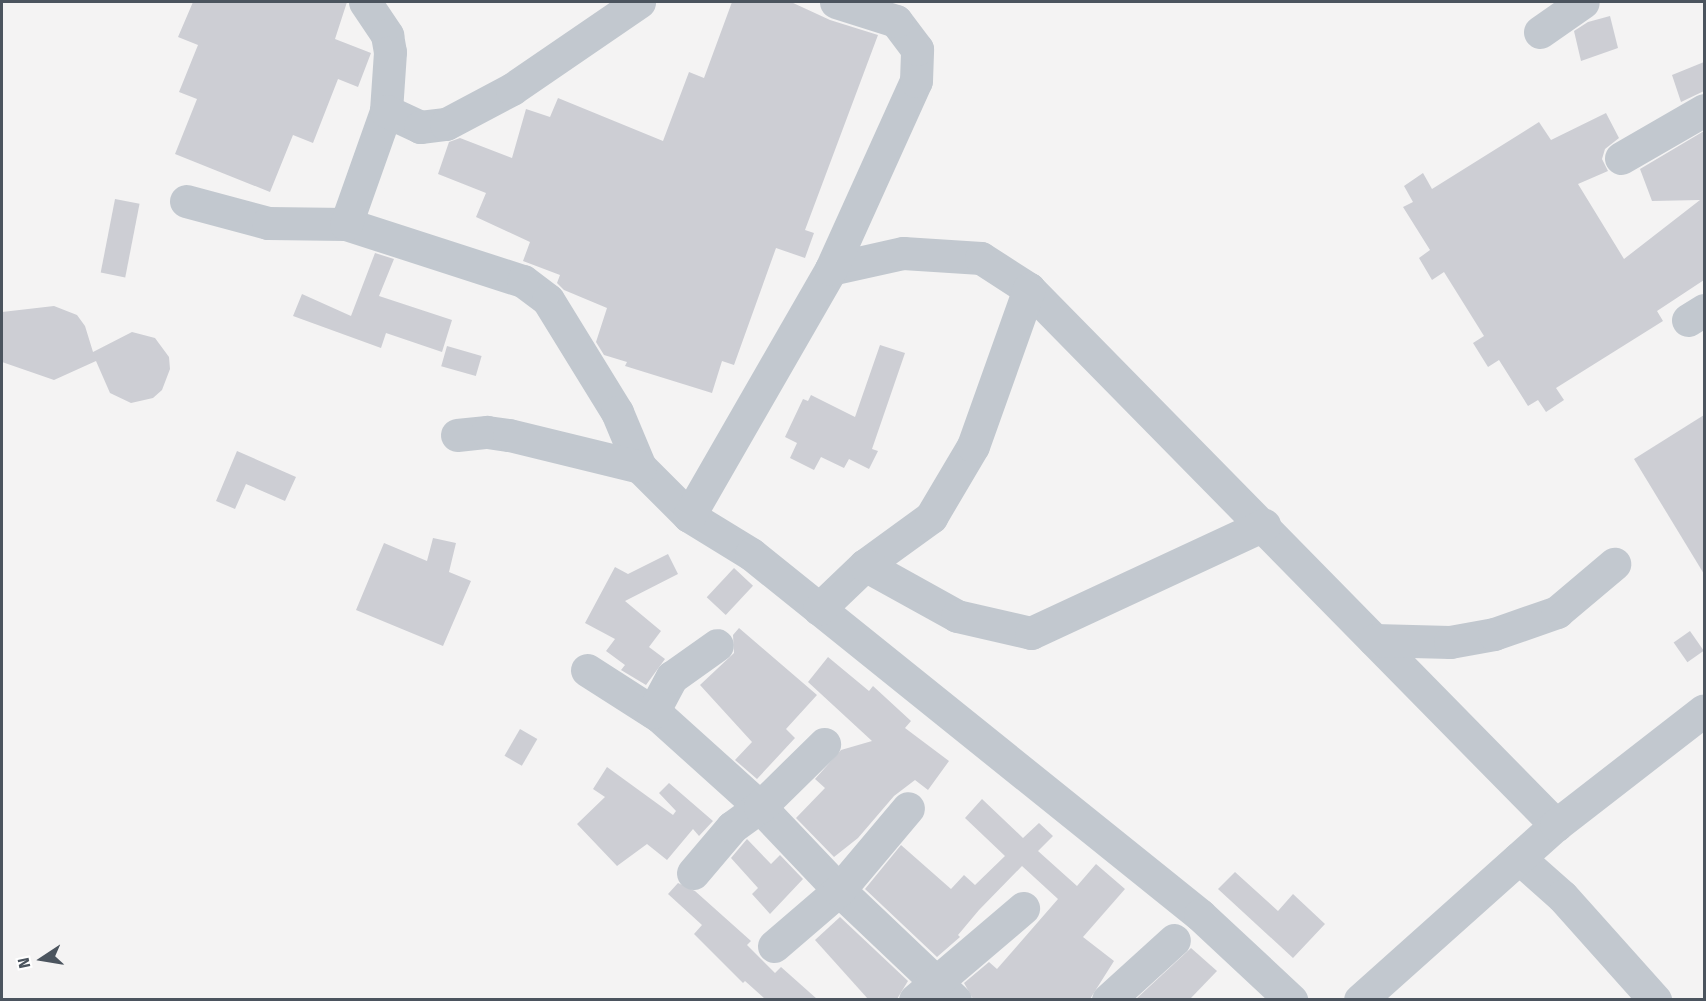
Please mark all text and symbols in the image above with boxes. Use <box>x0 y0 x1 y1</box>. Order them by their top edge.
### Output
north arrow <box>12 929 72 989</box>
text: N <box>14 956 34 970</box>

